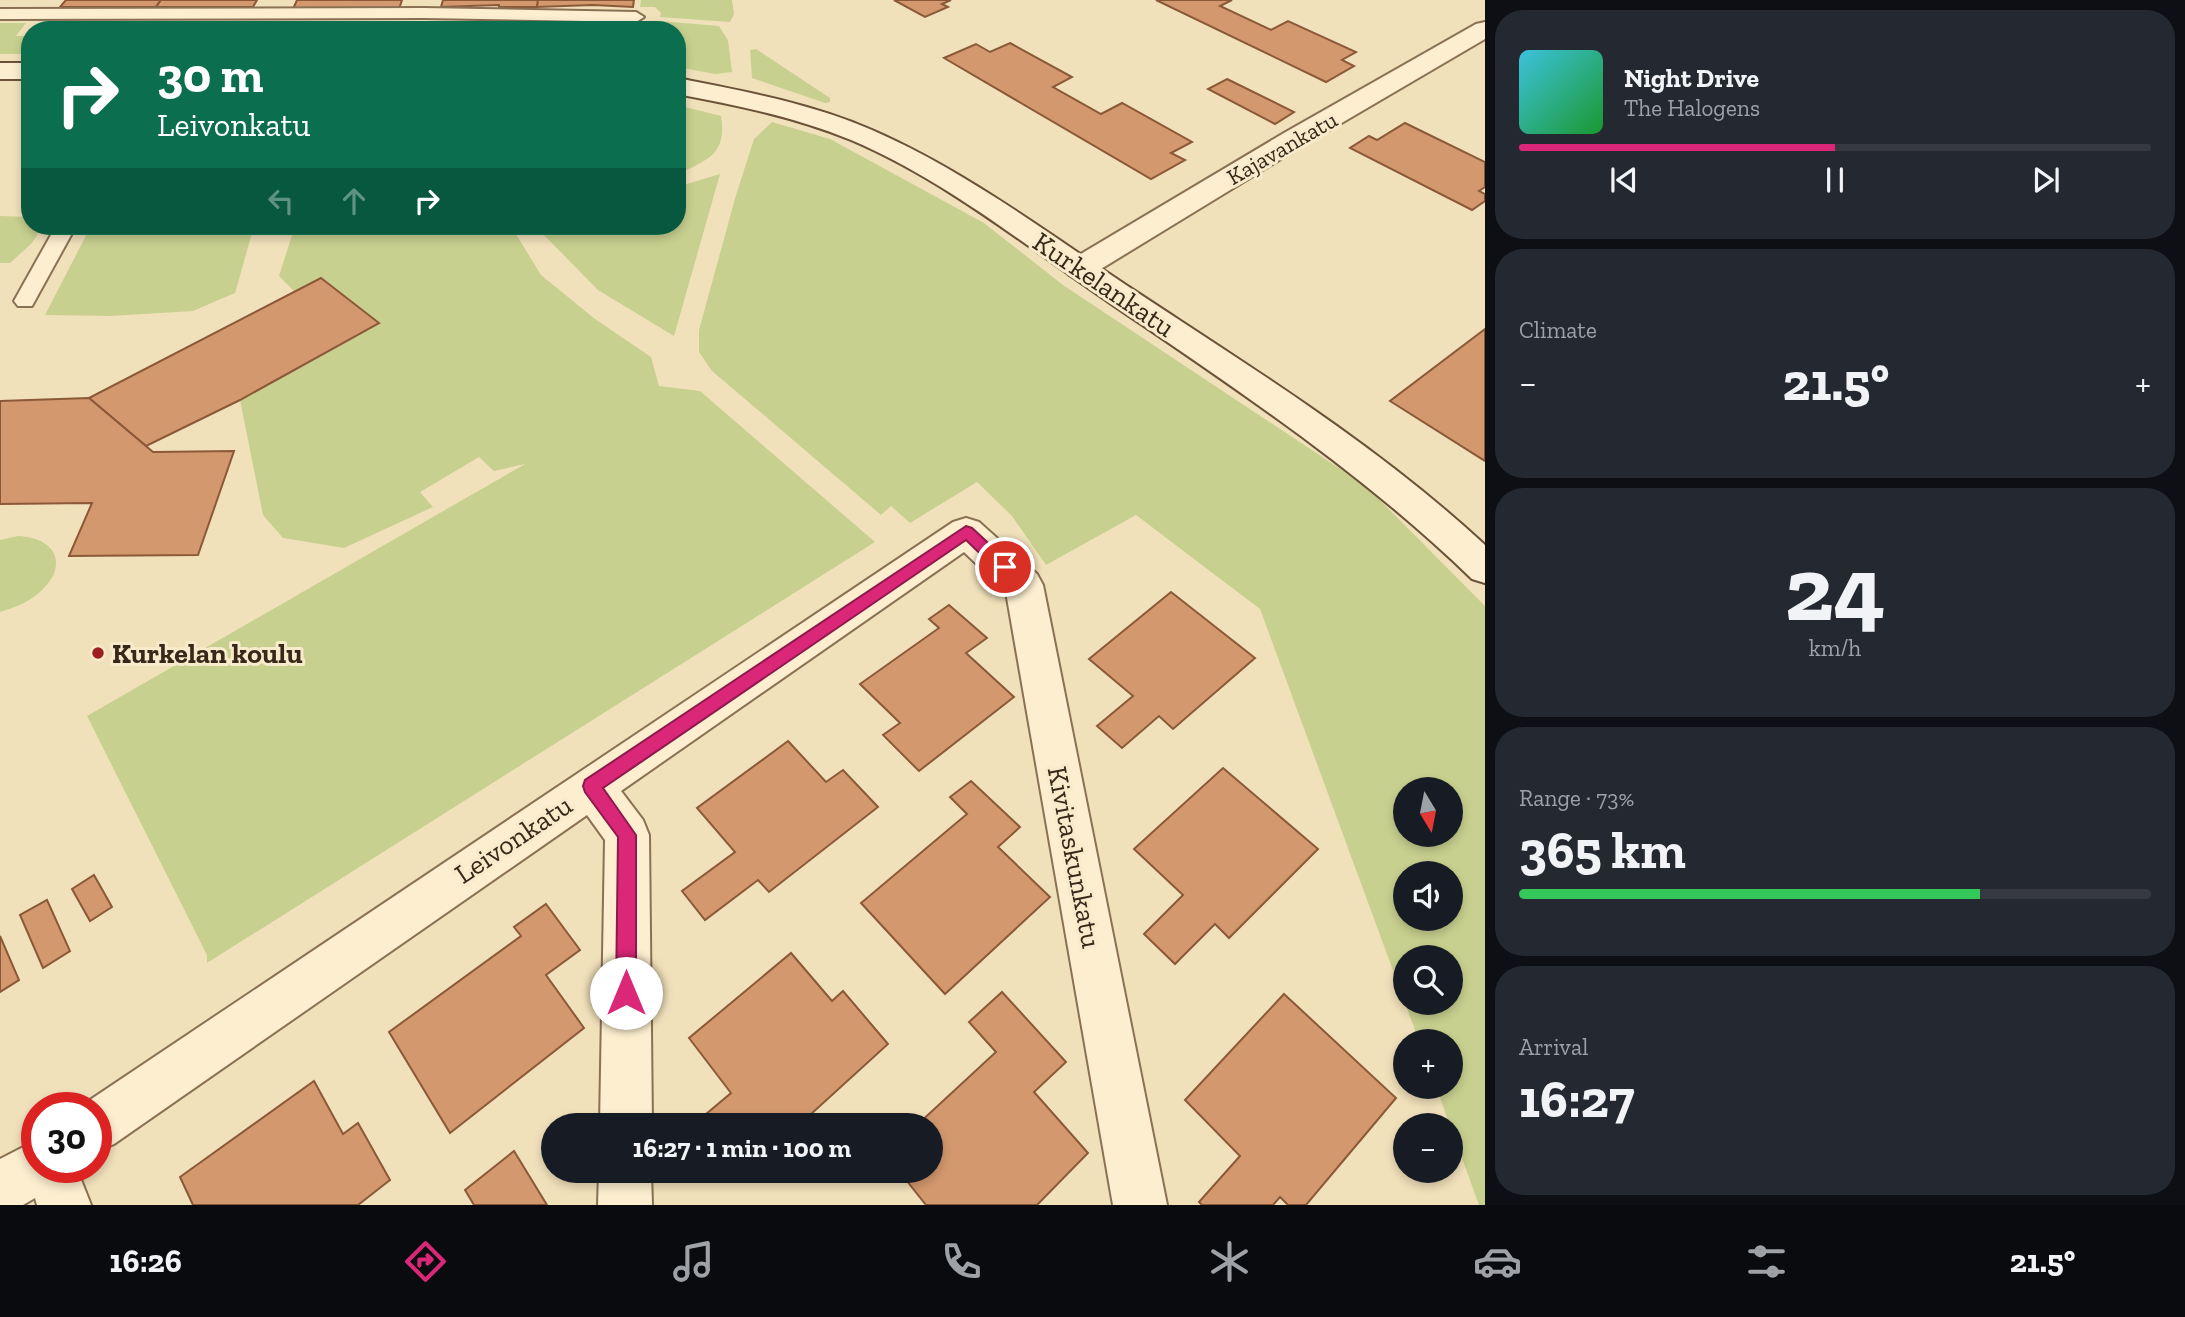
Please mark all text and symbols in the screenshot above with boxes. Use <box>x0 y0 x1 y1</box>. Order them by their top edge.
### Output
text: 30 m <box>157 46 263 105</box>
icon: right <box>42 49 133 140</box>
text: Night Drive <box>1624 62 1759 94</box>
text: The Halogens <box>1624 94 1760 122</box>
street label: Kajavankatu <box>1222 105 1342 191</box>
text: Leivonkatu <box>157 106 310 144</box>
icon: previous <box>1605 161 1643 199</box>
icon: pause <box>1816 161 1854 199</box>
icon: next <box>2027 161 2065 199</box>
icon: left <box>262 182 300 220</box>
icon: ahead <box>335 182 373 220</box>
icon: right <box>408 182 446 220</box>
street label: Kurkelankatu <box>1027 225 1181 344</box>
text: Climate <box>1519 316 1597 344</box>
text: 21.5° <box>1782 351 1889 413</box>
text: − <box>1519 360 1537 406</box>
text: + <box>2135 360 2151 406</box>
text: 24 <box>1785 534 1885 643</box>
pin <box>975 537 1035 597</box>
icon: arrive <box>986 548 1024 586</box>
text: km/h <box>1809 634 1861 662</box>
place label: Kurkelan koulu <box>112 637 303 670</box>
marker: Kurkelan koulu <box>90 645 106 661</box>
street label: Kivitaskunkatu <box>1041 764 1108 951</box>
north arrow <box>1393 777 1463 847</box>
map controls <box>1393 777 1463 1183</box>
text: Range · 73% <box>1519 784 1634 812</box>
street label: Leivonkatu <box>448 788 578 891</box>
text: 365 km <box>1519 819 1686 881</box>
button: sound <box>1393 861 1463 931</box>
button: search <box>1393 945 1463 1015</box>
position arrow <box>589 956 663 1030</box>
button: + <box>1393 1029 1463 1099</box>
text: Arrival <box>1519 1033 1588 1061</box>
text: 16:27 <box>1519 1068 1634 1130</box>
speed limit sign: 30 <box>21 1092 112 1183</box>
button: − <box>1393 1113 1463 1183</box>
text: 16:27 · 1 min · 100 m <box>633 1132 851 1164</box>
icon: directions <box>401 1237 450 1286</box>
icon: music <box>669 1237 718 1286</box>
icon: phone <box>937 1237 986 1286</box>
icon: climate <box>1205 1237 1254 1286</box>
icon: car <box>1473 1237 1522 1286</box>
icon: filters <box>1742 1237 1791 1286</box>
text: 16:26 <box>110 1242 182 1280</box>
text: 21.5° <box>2010 1242 2075 1280</box>

